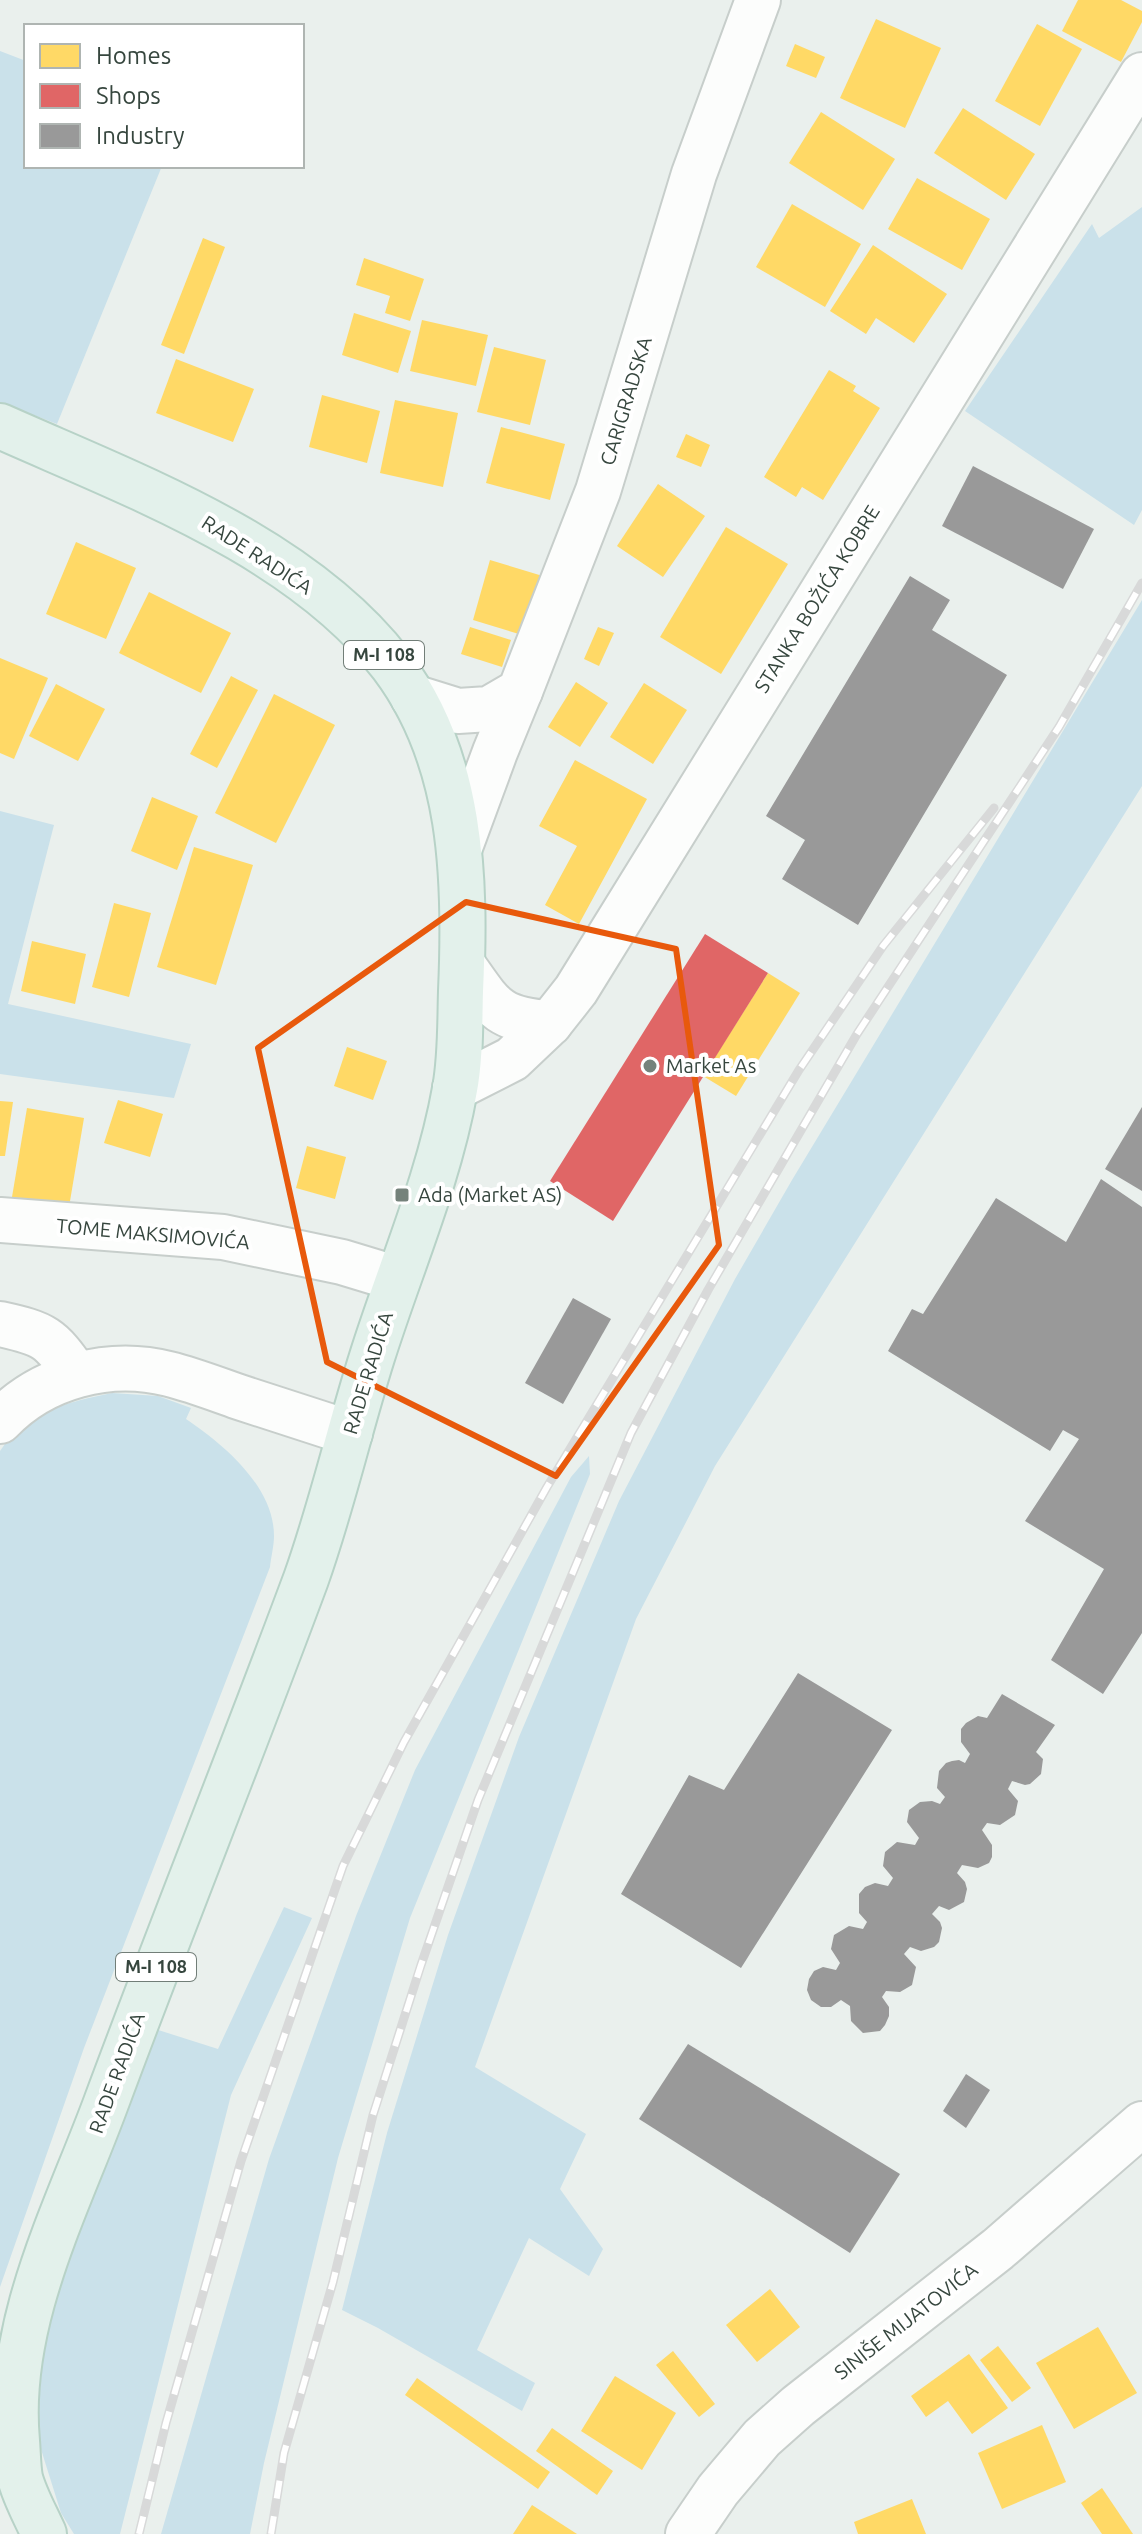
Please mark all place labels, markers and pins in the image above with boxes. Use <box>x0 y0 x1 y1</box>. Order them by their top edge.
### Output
place label: Market As <box>666 1054 756 1077</box>
marker: Market As <box>641 1057 659 1075</box>
place label: Ada (Market AS) <box>418 1183 562 1206</box>
marker: Ada (Market AS) <box>393 1186 411 1204</box>

